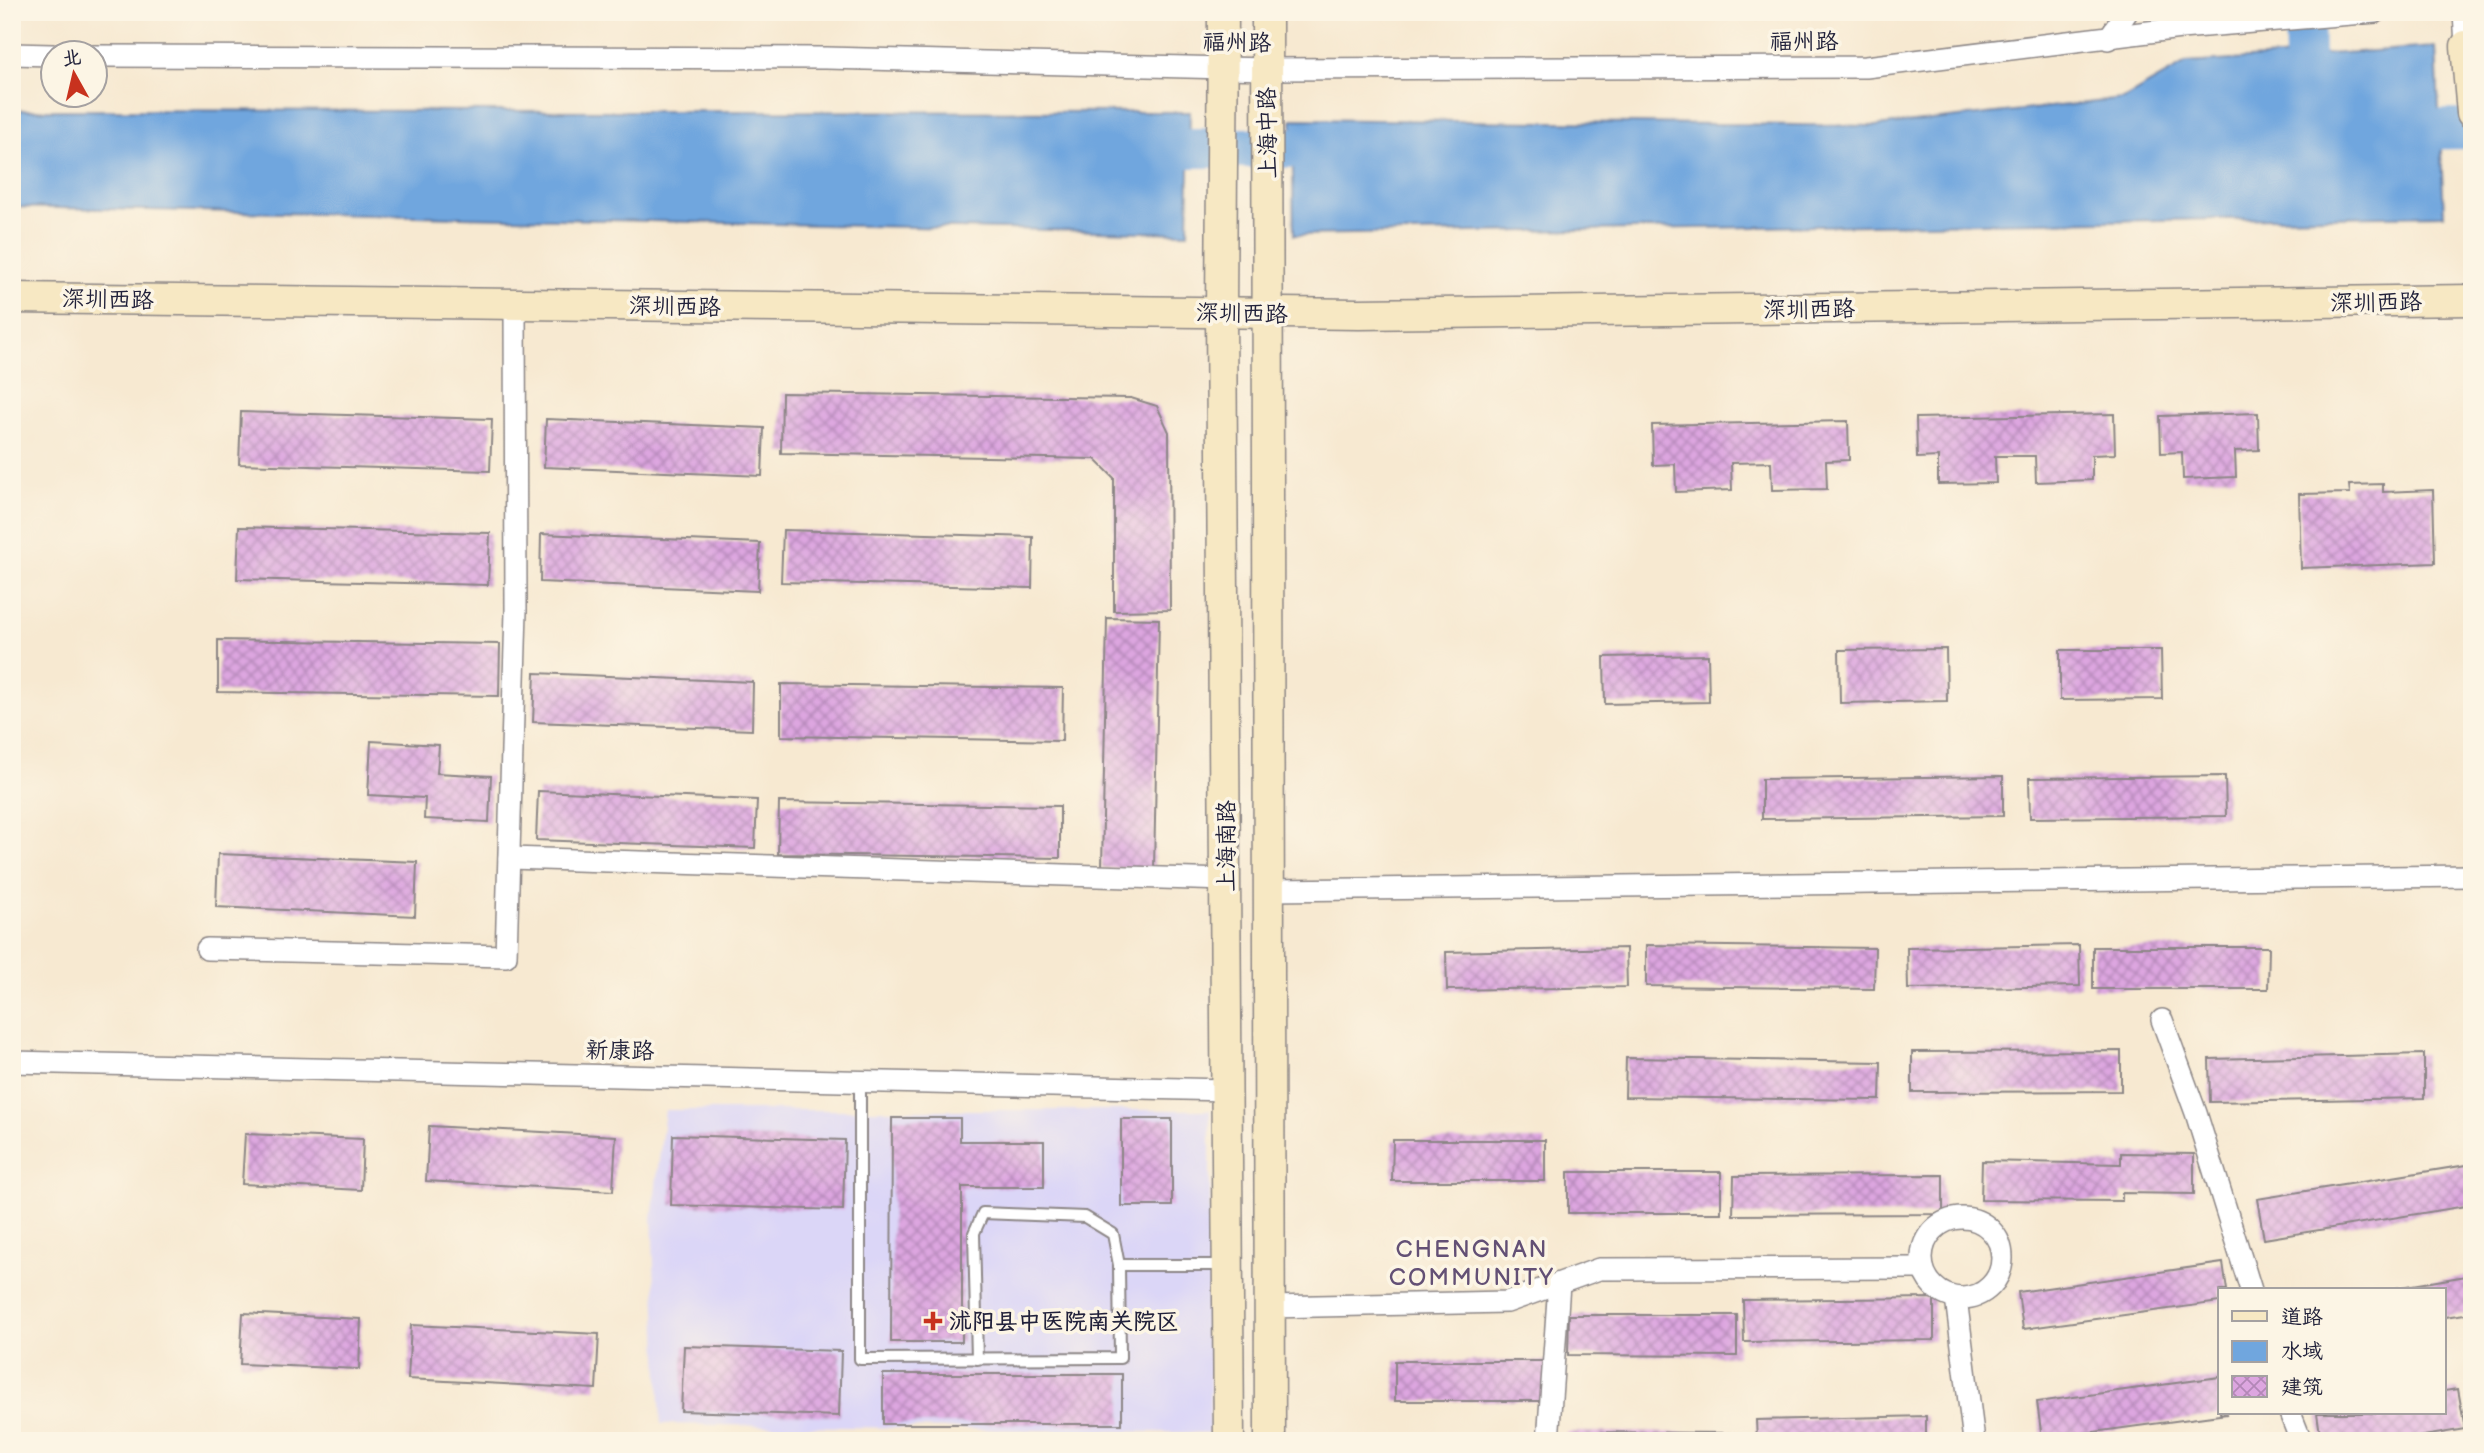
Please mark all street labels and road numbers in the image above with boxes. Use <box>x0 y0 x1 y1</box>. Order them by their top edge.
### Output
street label: 福州路 <box>1202 28 1272 58</box>
street label: 福州路 <box>1770 28 1839 56</box>
street label: 上海中路 <box>1253 87 1283 179</box>
street label: 深圳西路 <box>62 285 154 315</box>
street label: 深圳西路 <box>2330 288 2422 318</box>
street label: 深圳西路 <box>629 292 721 322</box>
street label: 深圳西路 <box>1763 295 1855 325</box>
street label: 深圳西路 <box>1196 299 1288 329</box>
street label: 上海南路 <box>1213 800 1241 892</box>
street label: 新康路 <box>585 1036 655 1066</box>

